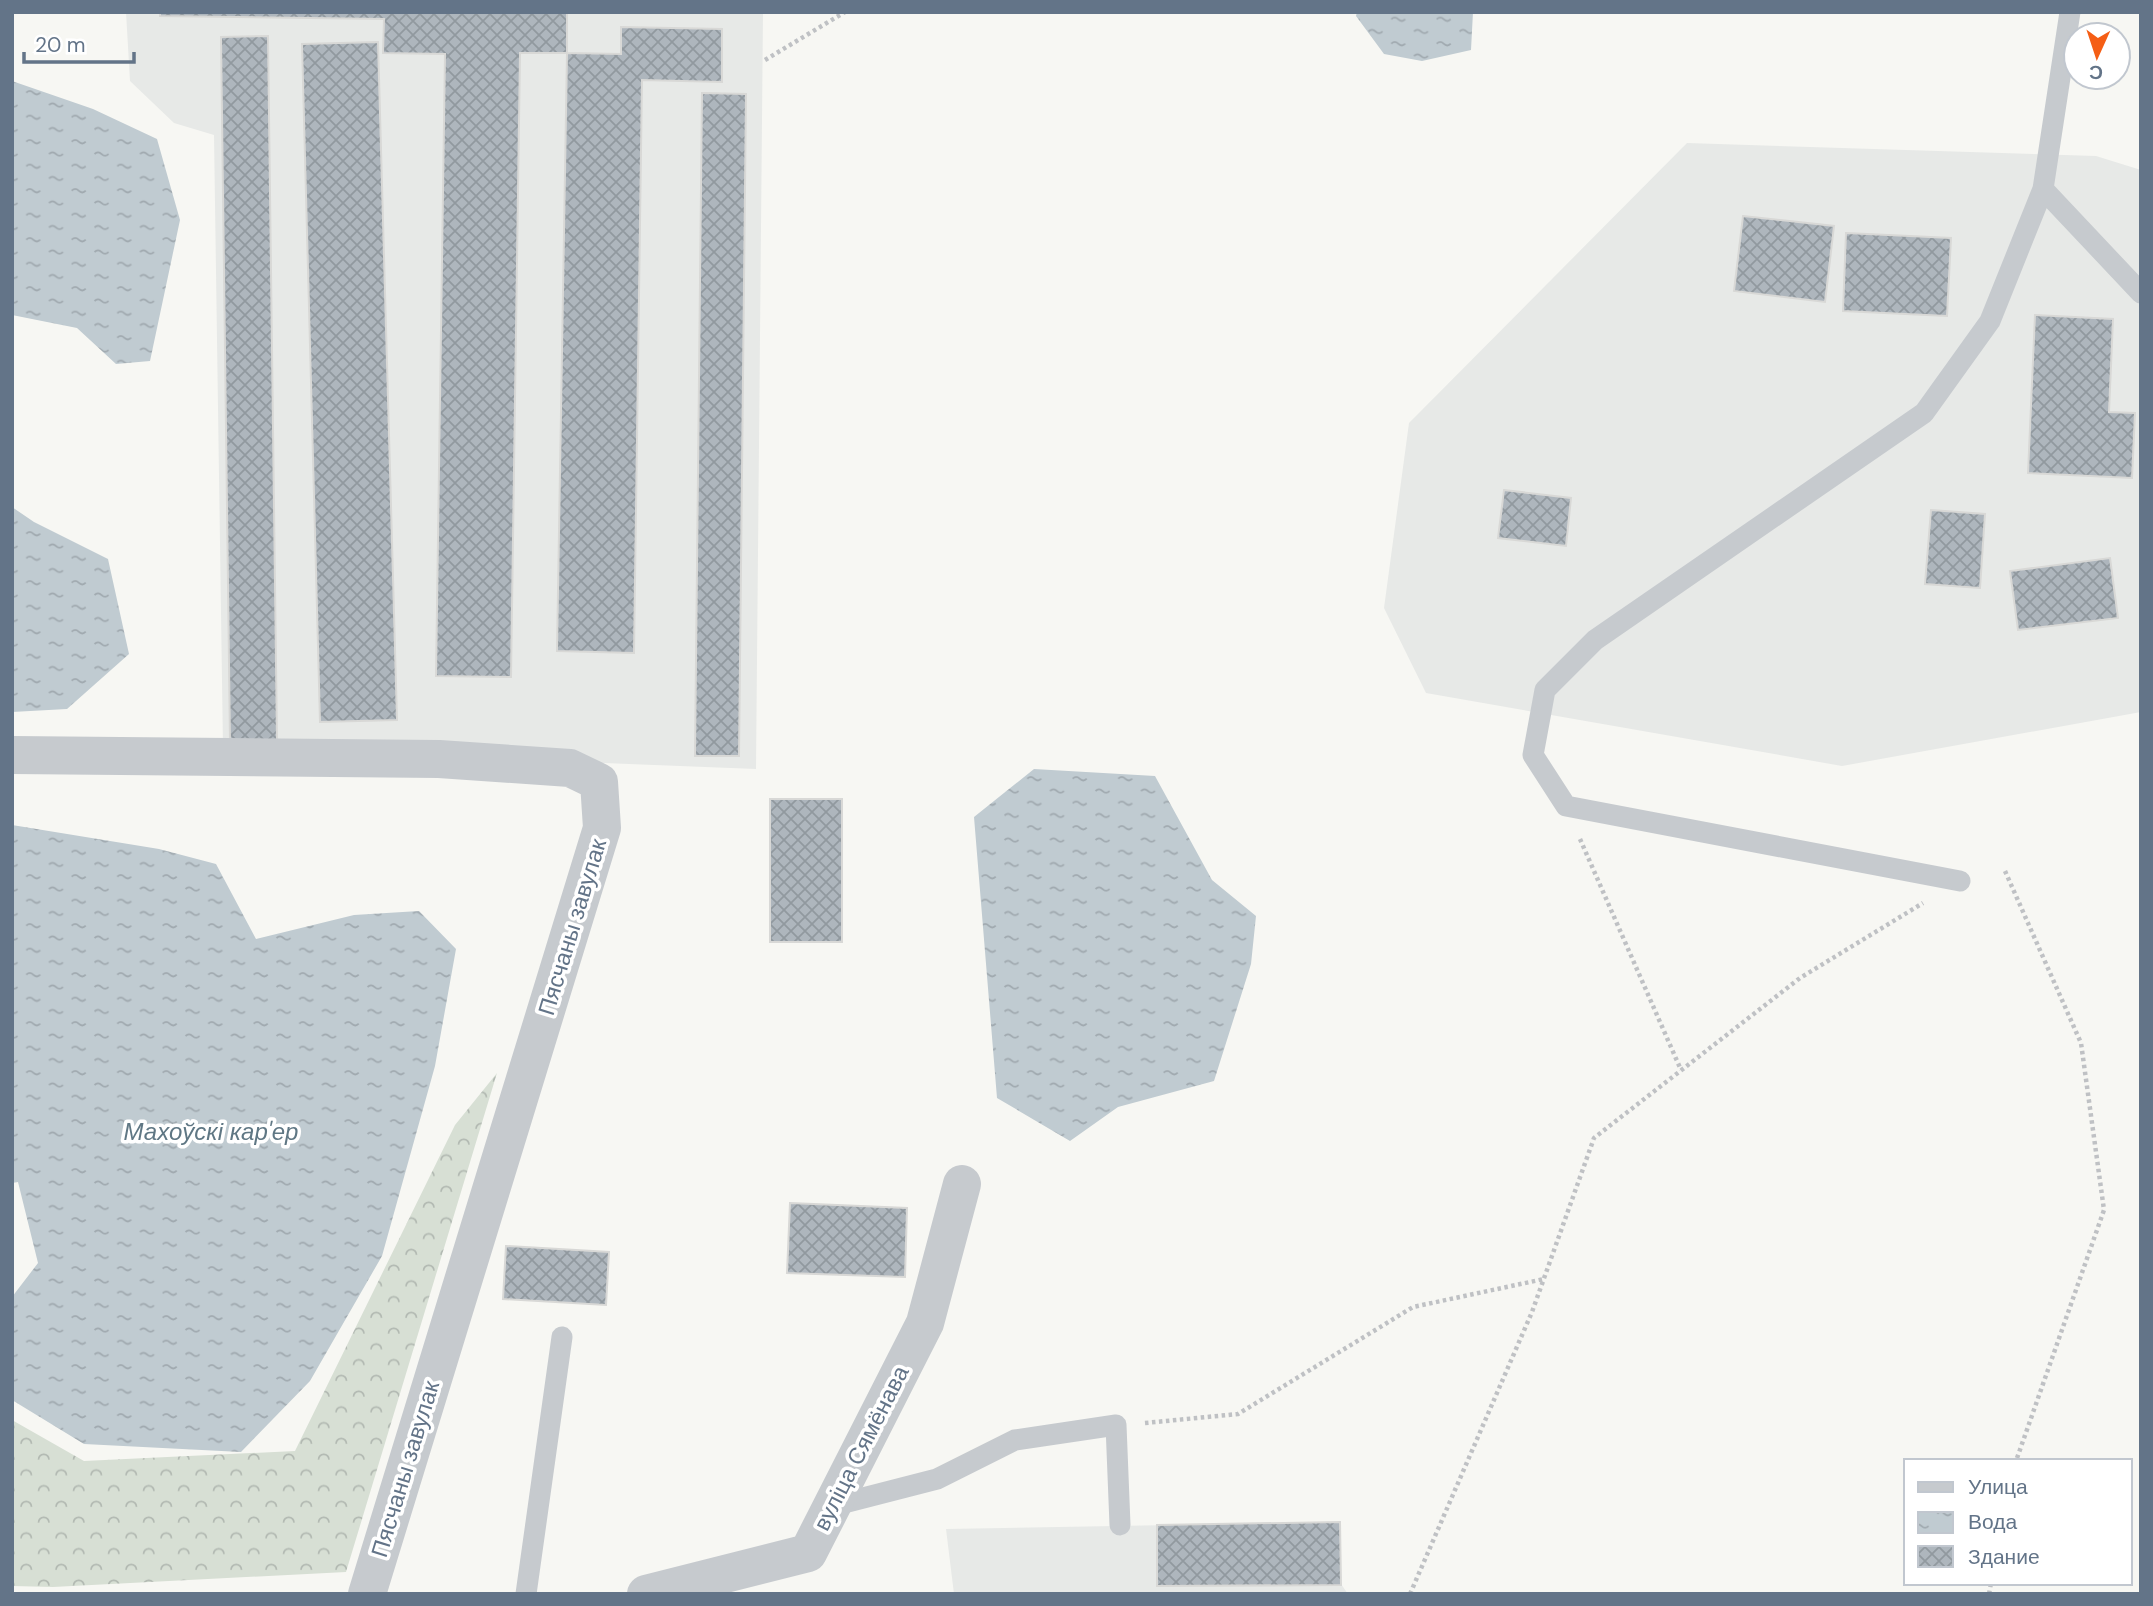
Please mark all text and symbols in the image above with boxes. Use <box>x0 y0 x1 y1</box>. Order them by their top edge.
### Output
scale bar <box>24 21 135 65</box>
north arrow <box>2062 21 2132 91</box>
text: 20 m <box>35 31 86 59</box>
text: С <box>2088 60 2104 85</box>
street label: Пясчаны завулак <box>531 834 613 1019</box>
water label: Махоўскі кар'ер <box>124 1116 298 1147</box>
street label: вуліца Сямёнава <box>806 1360 916 1536</box>
street label: Пясчаны завулак <box>364 1376 446 1561</box>
legend <box>1904 1459 2132 1585</box>
text: Улица <box>1968 1473 2028 1501</box>
text: Вода <box>1968 1508 2017 1536</box>
text: Здание <box>1968 1543 2040 1571</box>

